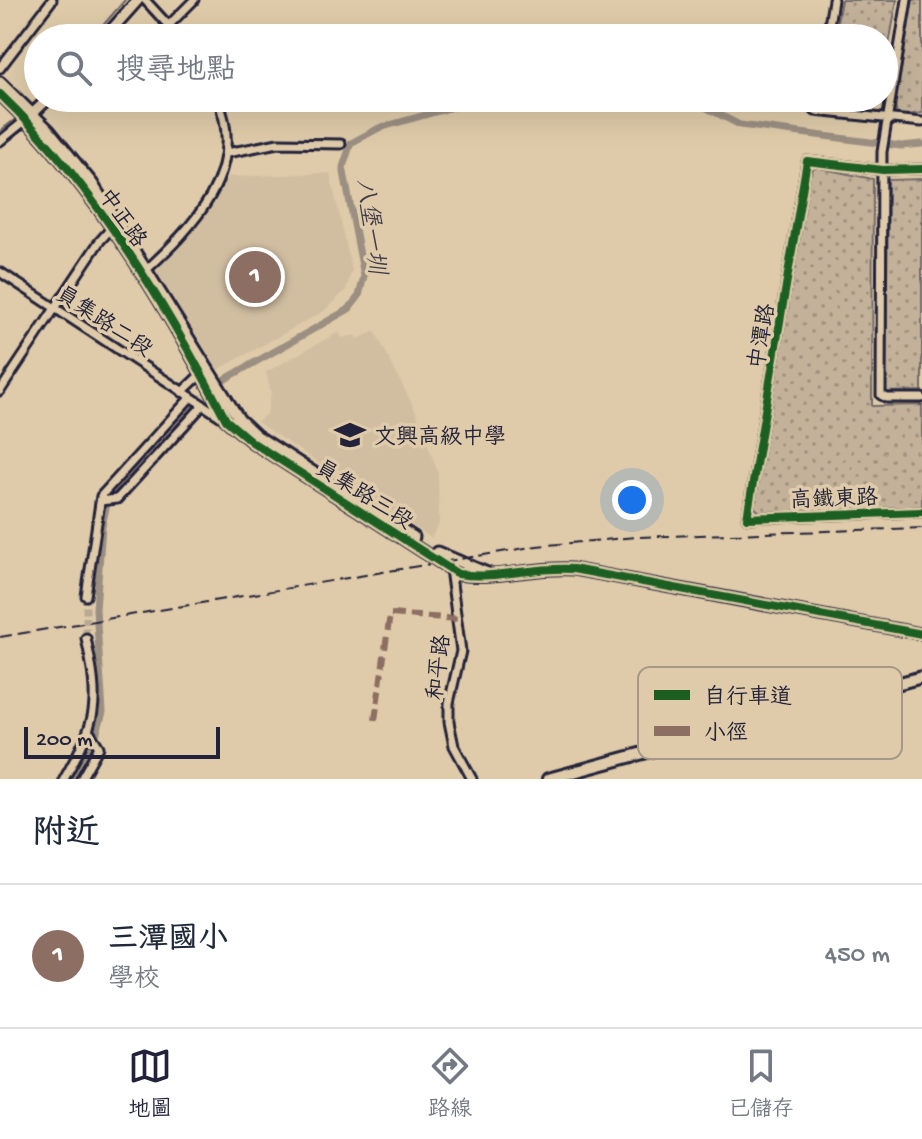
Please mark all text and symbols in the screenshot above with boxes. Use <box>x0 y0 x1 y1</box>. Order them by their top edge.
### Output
search box <box>24 24 898 112</box>
icon: search <box>52 46 96 90</box>
text: 搜尋地點 <box>116 55 236 90</box>
water label: 八堡一圳 <box>347 177 391 279</box>
street label: 中正路 <box>91 184 152 254</box>
pin: 1 <box>229 247 281 307</box>
street label: 員集路二段 <box>50 281 157 364</box>
street label: 中潭路 <box>743 302 782 371</box>
school or university icon: 文興高級中學 <box>333 418 367 452</box>
place label: 文興高級中學 <box>374 424 506 452</box>
street label: 員集路三段 <box>309 455 417 537</box>
your location <box>612 480 652 520</box>
street label: 高鐵東路 <box>790 484 879 516</box>
street label: 和平路 <box>422 633 458 702</box>
legend <box>638 667 902 759</box>
text: 自行車道 <box>704 684 792 712</box>
text: 小徑 <box>704 721 748 748</box>
scale bar <box>24 723 220 759</box>
text: 200 m <box>36 728 93 754</box>
text: 附近 <box>32 816 100 856</box>
text: 三潭國小 <box>108 924 228 959</box>
text: 1 <box>53 941 63 972</box>
text: 450 m <box>825 941 890 972</box>
text: 學校 <box>108 966 160 997</box>
tab: 地圖 <box>128 1044 172 1124</box>
tab: 路線 <box>428 1044 472 1124</box>
tab: 已儲存 <box>728 1044 794 1124</box>

